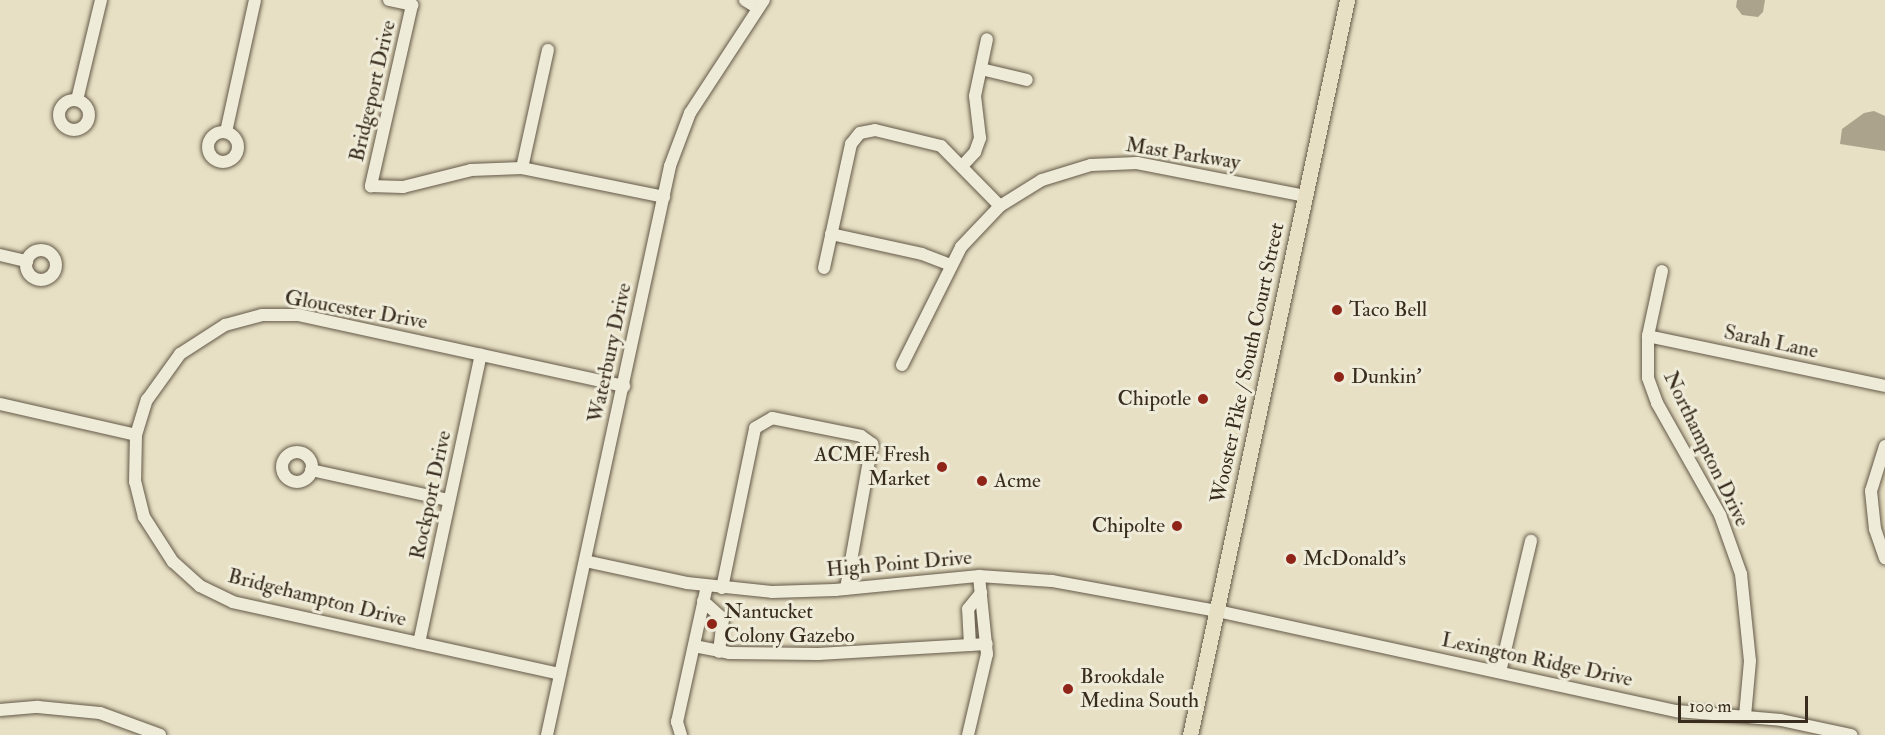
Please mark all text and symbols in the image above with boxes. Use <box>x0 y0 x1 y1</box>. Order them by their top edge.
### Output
street label: Bridgeport Drive <box>344 18 402 164</box>
street label: Mast Parkway <box>1124 132 1242 176</box>
street label: Wooster Pike / South Court Street <box>1206 220 1290 506</box>
street label: Waterbury Drive <box>583 281 637 425</box>
street label: Gloucester Drive <box>283 285 429 335</box>
place label: Taco Bell <box>1349 297 1427 323</box>
marker: Taco Bell <box>1330 303 1344 317</box>
street label: Sarah Lane <box>1722 320 1820 364</box>
place label: Dunkin' <box>1351 364 1422 390</box>
street label: Northampton Drive <box>1657 367 1755 531</box>
marker: Dunkin' <box>1332 370 1346 384</box>
place label: Chipotle <box>1117 386 1191 412</box>
marker: Chipotle <box>1196 392 1210 406</box>
street label: Rockport Drive <box>405 428 457 562</box>
place label: ACME Fresh Market <box>814 442 930 492</box>
marker: ACME Fresh Market <box>935 460 949 474</box>
place label: Acme <box>994 468 1041 494</box>
marker: Acme <box>975 474 989 488</box>
place label: Chipolte <box>1092 513 1165 539</box>
marker: Chipolte <box>1170 519 1184 533</box>
street label: High Point Drive <box>825 545 973 583</box>
place label: McDonald's <box>1303 546 1406 572</box>
marker: McDonald's <box>1284 552 1298 566</box>
street label: Bridgehampton Drive <box>225 564 409 632</box>
place label: Nantucket Colony Gazebo <box>724 599 855 649</box>
marker: Nantucket Colony Gazebo <box>705 617 719 631</box>
street label: Lexington Ridge Drive <box>1439 627 1635 693</box>
place label: Brookdale Medina South <box>1080 664 1199 714</box>
marker: Brookdale Medina South <box>1061 682 1075 696</box>
scale bar <box>1681 684 1812 722</box>
text: 100 m <box>1689 695 1732 718</box>

